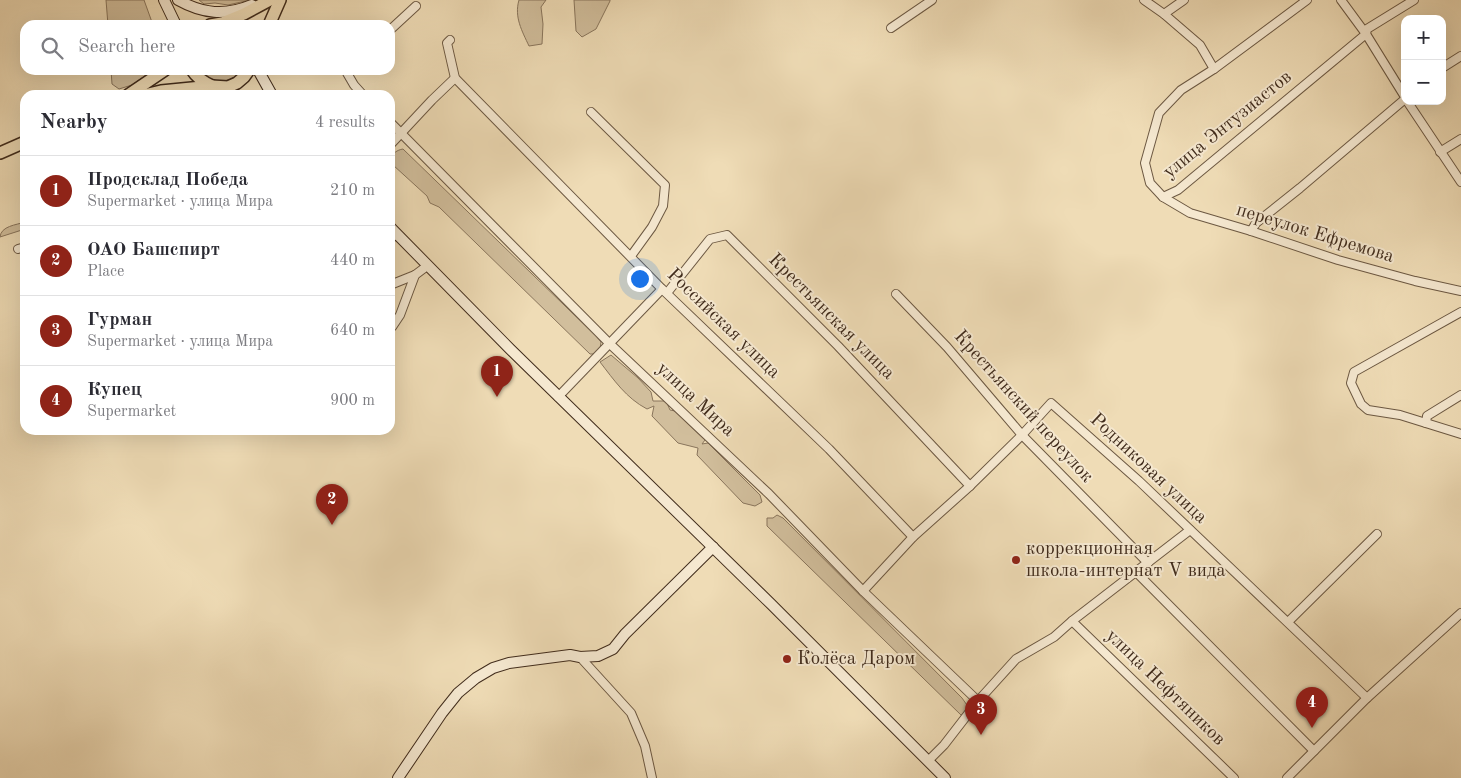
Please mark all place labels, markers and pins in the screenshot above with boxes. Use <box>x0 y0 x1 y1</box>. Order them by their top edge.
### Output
pin: 1 <box>481 356 513 397</box>
pin: 2 <box>316 484 348 525</box>
place label: коррекционная школа-интернат V вида <box>1026 540 1226 581</box>
marker: коррекционная школа-интернат V вида <box>1010 554 1022 566</box>
place label: Колёса Даром <box>797 650 915 669</box>
marker: Колёса Даром <box>781 653 793 665</box>
pin: 4 <box>1296 687 1328 728</box>
pin: 3 <box>965 694 997 735</box>

